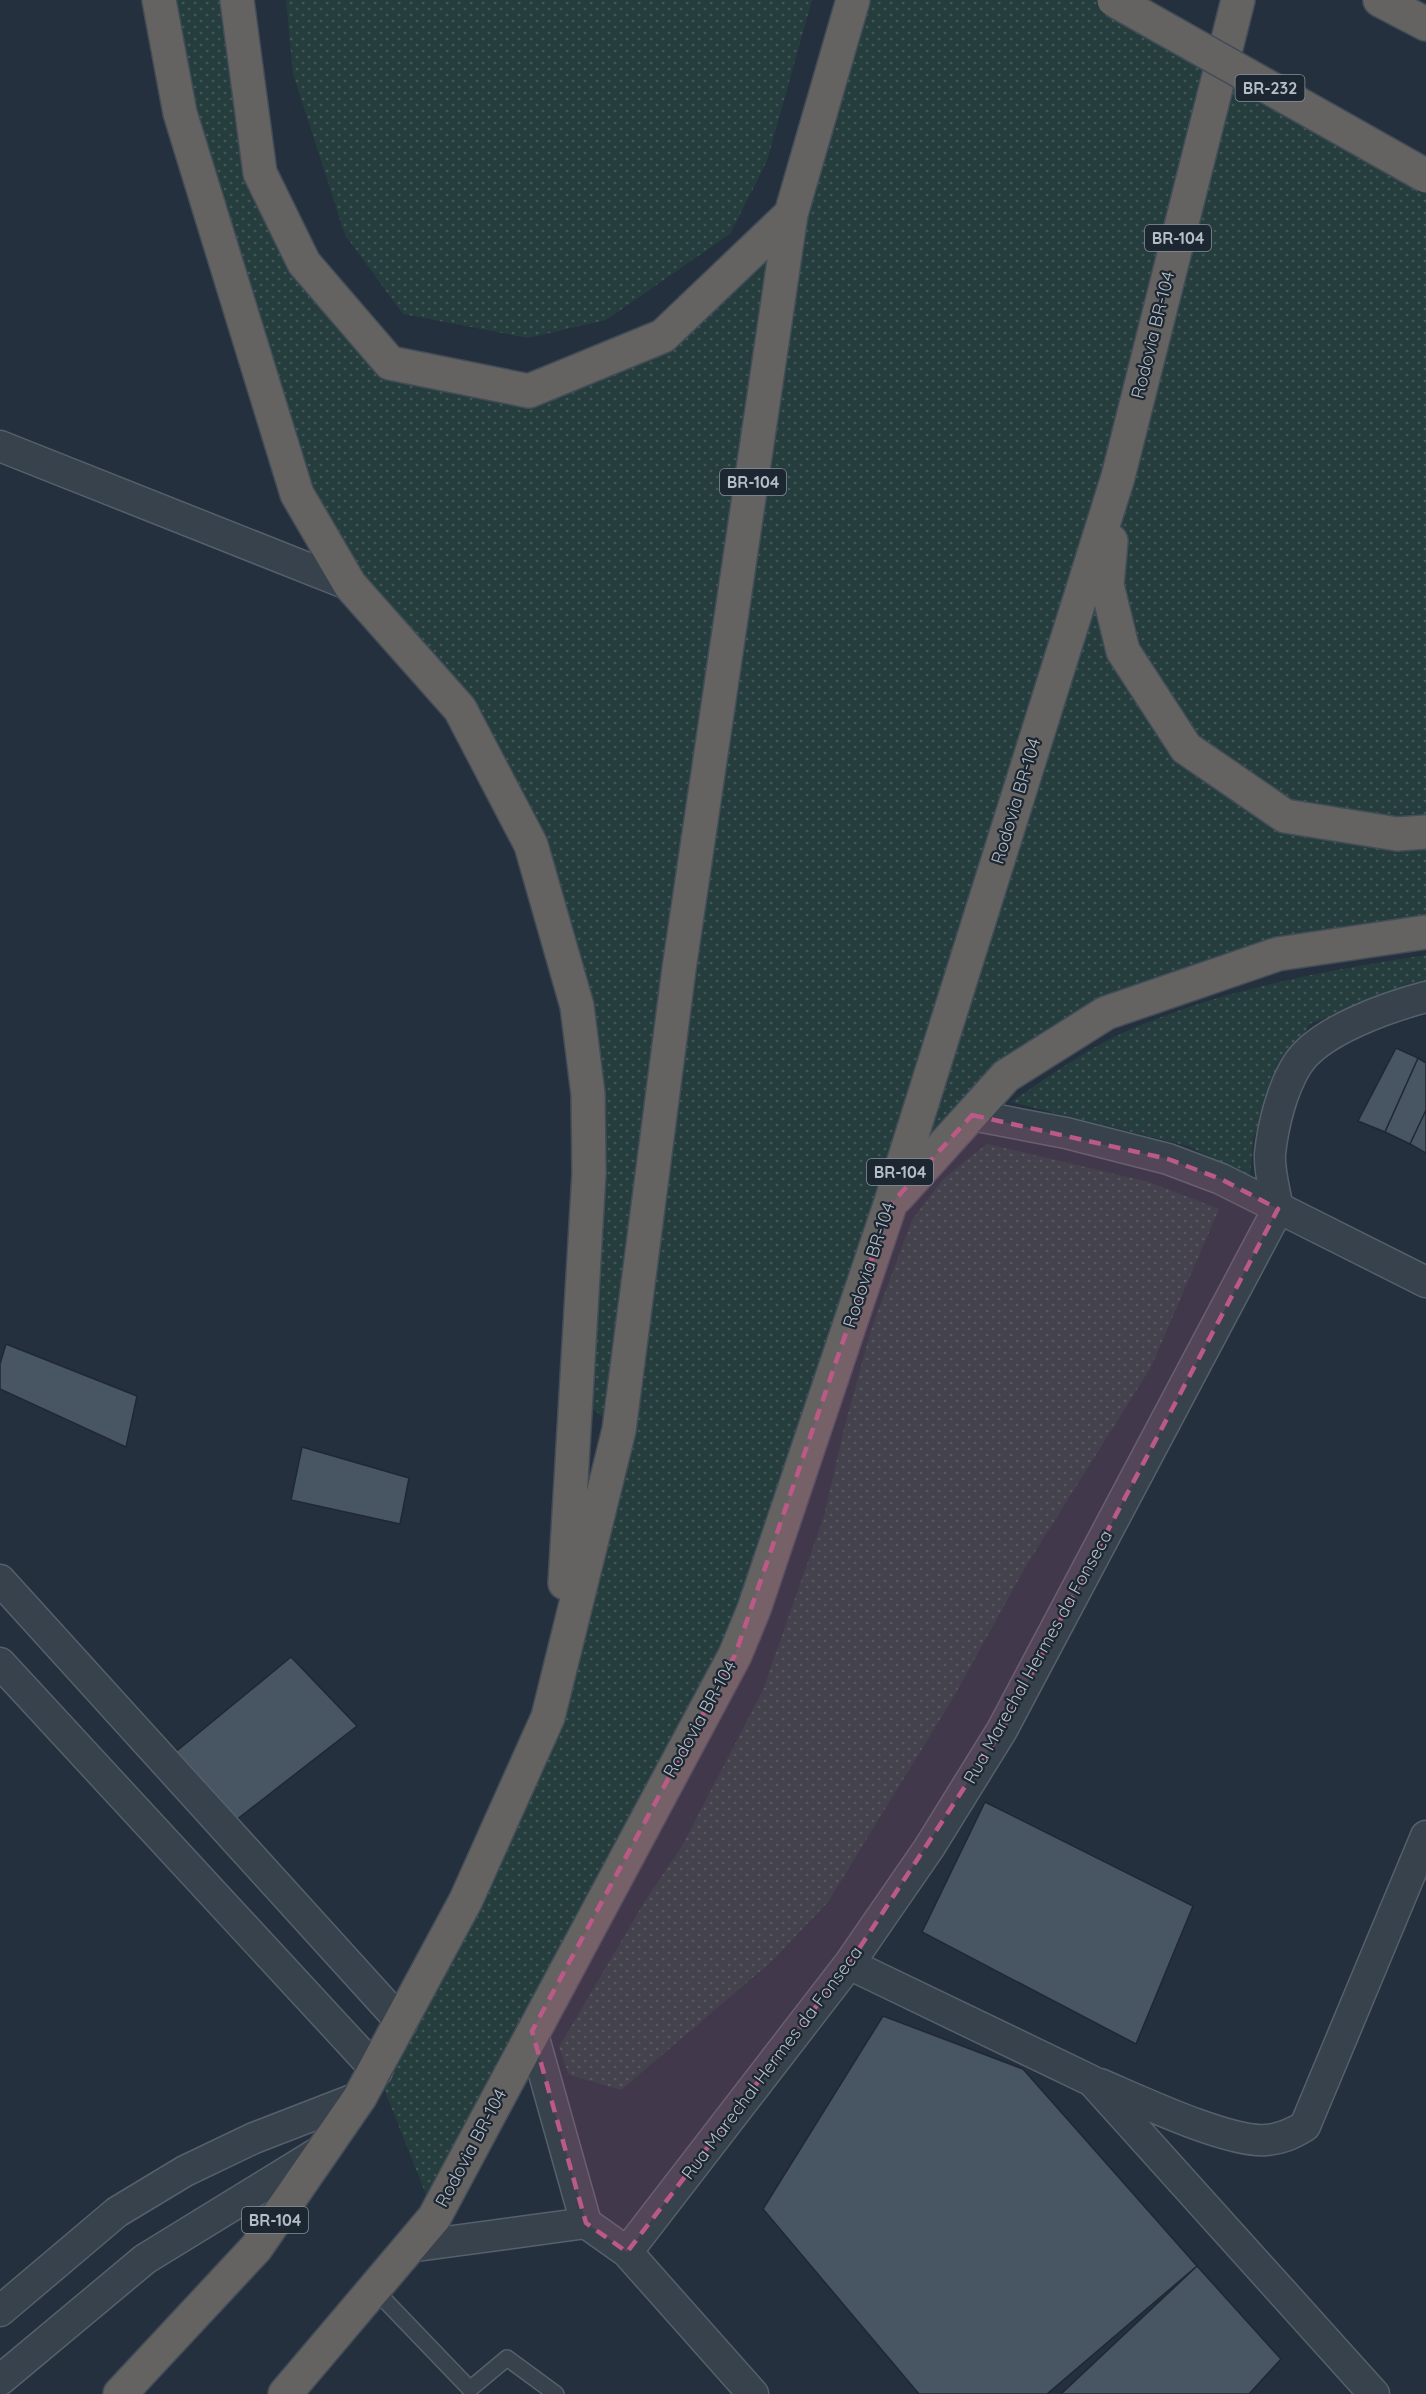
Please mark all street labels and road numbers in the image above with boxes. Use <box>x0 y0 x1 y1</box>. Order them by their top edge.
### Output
road number: BR-232 <box>1236 75 1304 101</box>
road number: BR-104 <box>1145 225 1211 251</box>
street label: Rodovia BR-104 <box>1126 269 1179 401</box>
road number: BR-104 <box>720 469 786 495</box>
street label: Rodovia BR-104 <box>985 735 1046 867</box>
road number: BR-104 <box>867 1159 933 1185</box>
street label: Rodovia BR-104 <box>837 1199 900 1330</box>
street label: Rua Marechal Hermes da Fonseca <box>958 1526 1117 1788</box>
street label: Rodovia BR-104 <box>658 1656 741 1781</box>
street label: Rua Marechal Hermes da Fonseca <box>676 1941 867 2184</box>
street label: Rodovia BR-104 <box>430 2085 511 2211</box>
road number: BR-104 <box>242 2207 308 2233</box>

